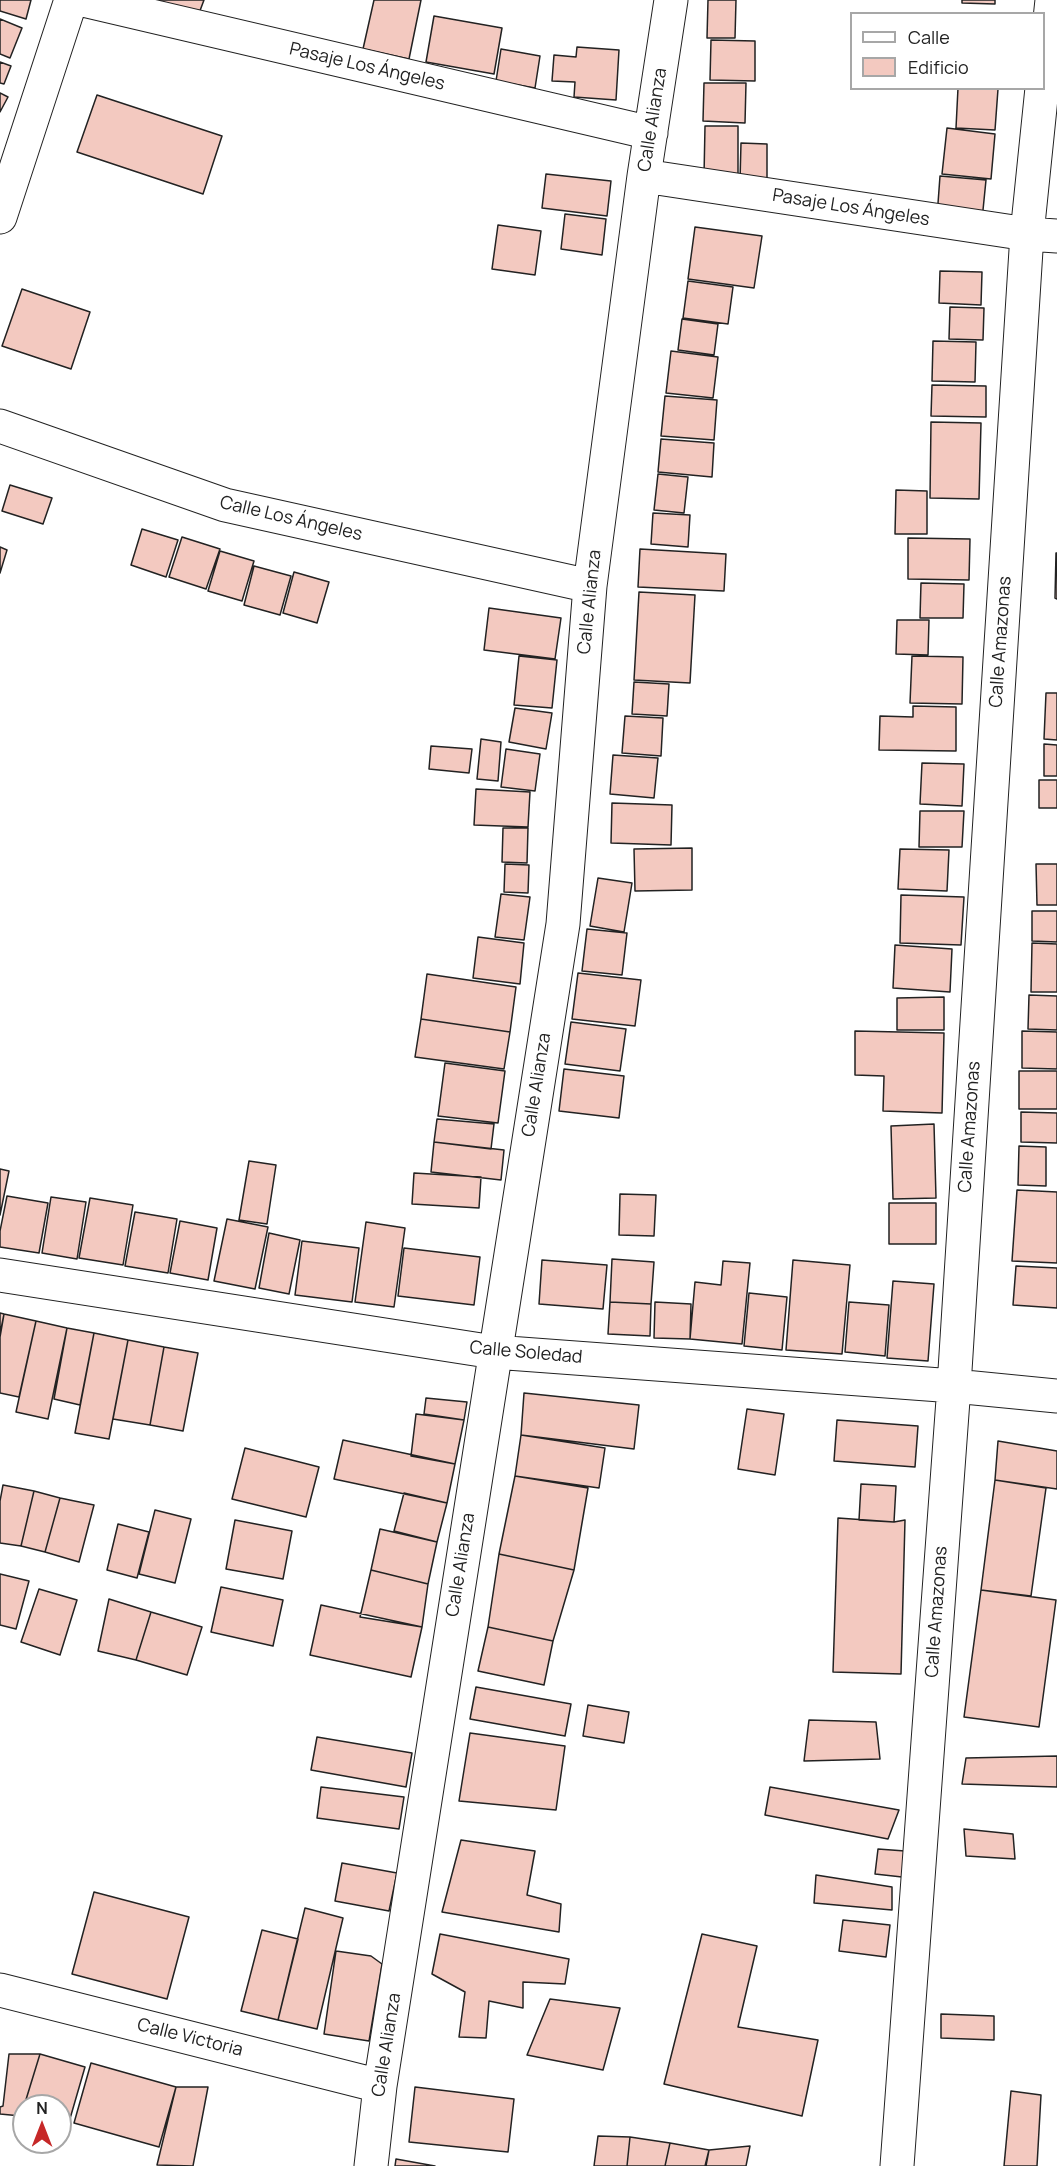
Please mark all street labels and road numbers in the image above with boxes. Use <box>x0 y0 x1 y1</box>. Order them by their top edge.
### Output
street label: Pasaje Los Ángeles <box>287 39 447 95</box>
street label: Calle Alianza <box>634 67 672 173</box>
street label: Pasaje Los Ángeles <box>771 185 931 231</box>
street label: Calle Los Ángeles <box>218 492 364 546</box>
street label: Calle Alianza <box>574 549 606 655</box>
street label: Calle Amazonas <box>986 576 1016 708</box>
street label: Calle Alianza <box>518 1032 556 1138</box>
street label: Calle Amazonas <box>955 1061 985 1193</box>
street label: Calle Soledad <box>469 1337 583 1369</box>
street label: Calle Alianza <box>442 1512 480 1618</box>
street label: Calle Amazonas <box>922 1546 952 1678</box>
street label: Calle Alianza <box>368 1992 406 2098</box>
street label: Calle Victoria <box>135 2014 245 2062</box>

